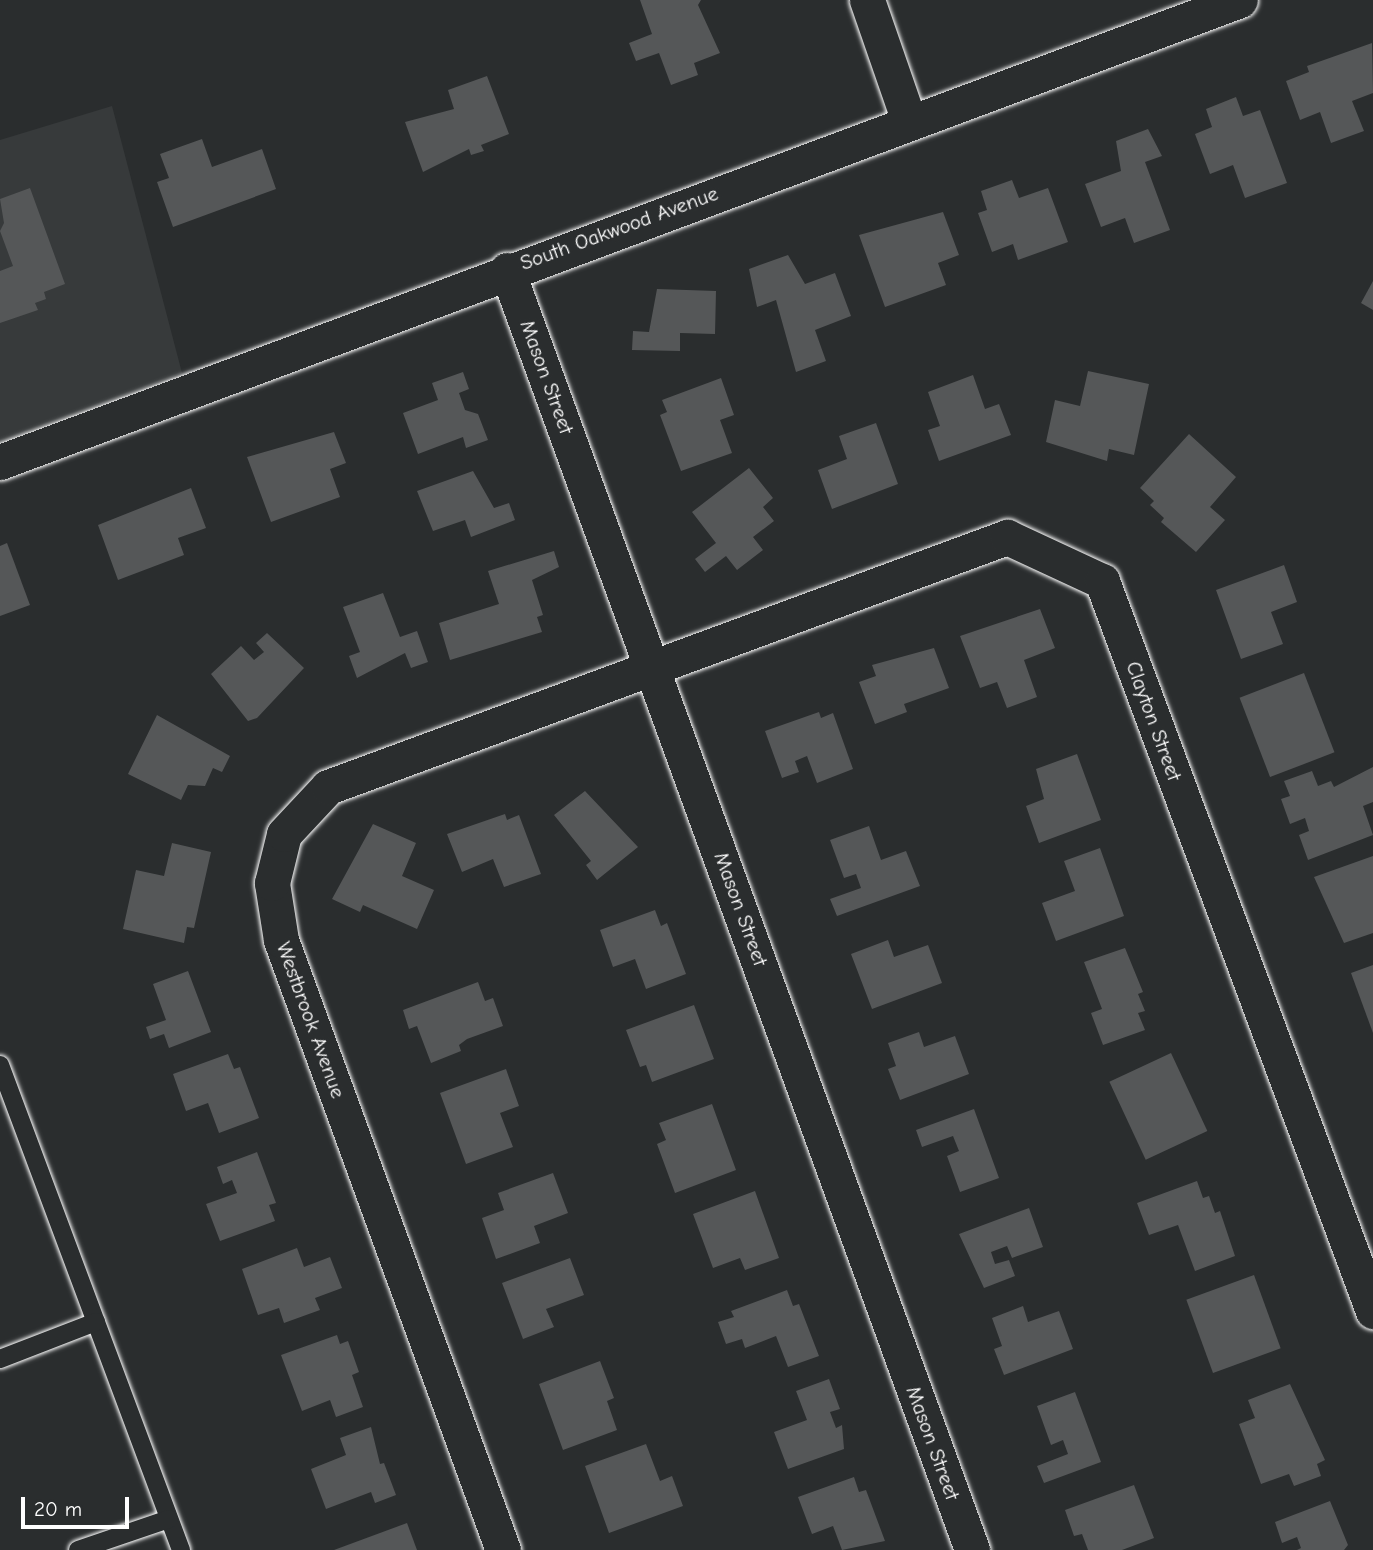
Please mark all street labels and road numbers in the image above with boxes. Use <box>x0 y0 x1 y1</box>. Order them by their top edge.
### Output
street label: South Oakwood Avenue <box>517 180 721 276</box>
street label: Mason Street <box>515 317 579 437</box>
street label: Clayton Street <box>1121 658 1187 784</box>
street label: Mason Street <box>709 849 773 969</box>
street label: Westbrook Avenue <box>271 938 351 1102</box>
street label: Mason Street <box>901 1383 965 1503</box>

